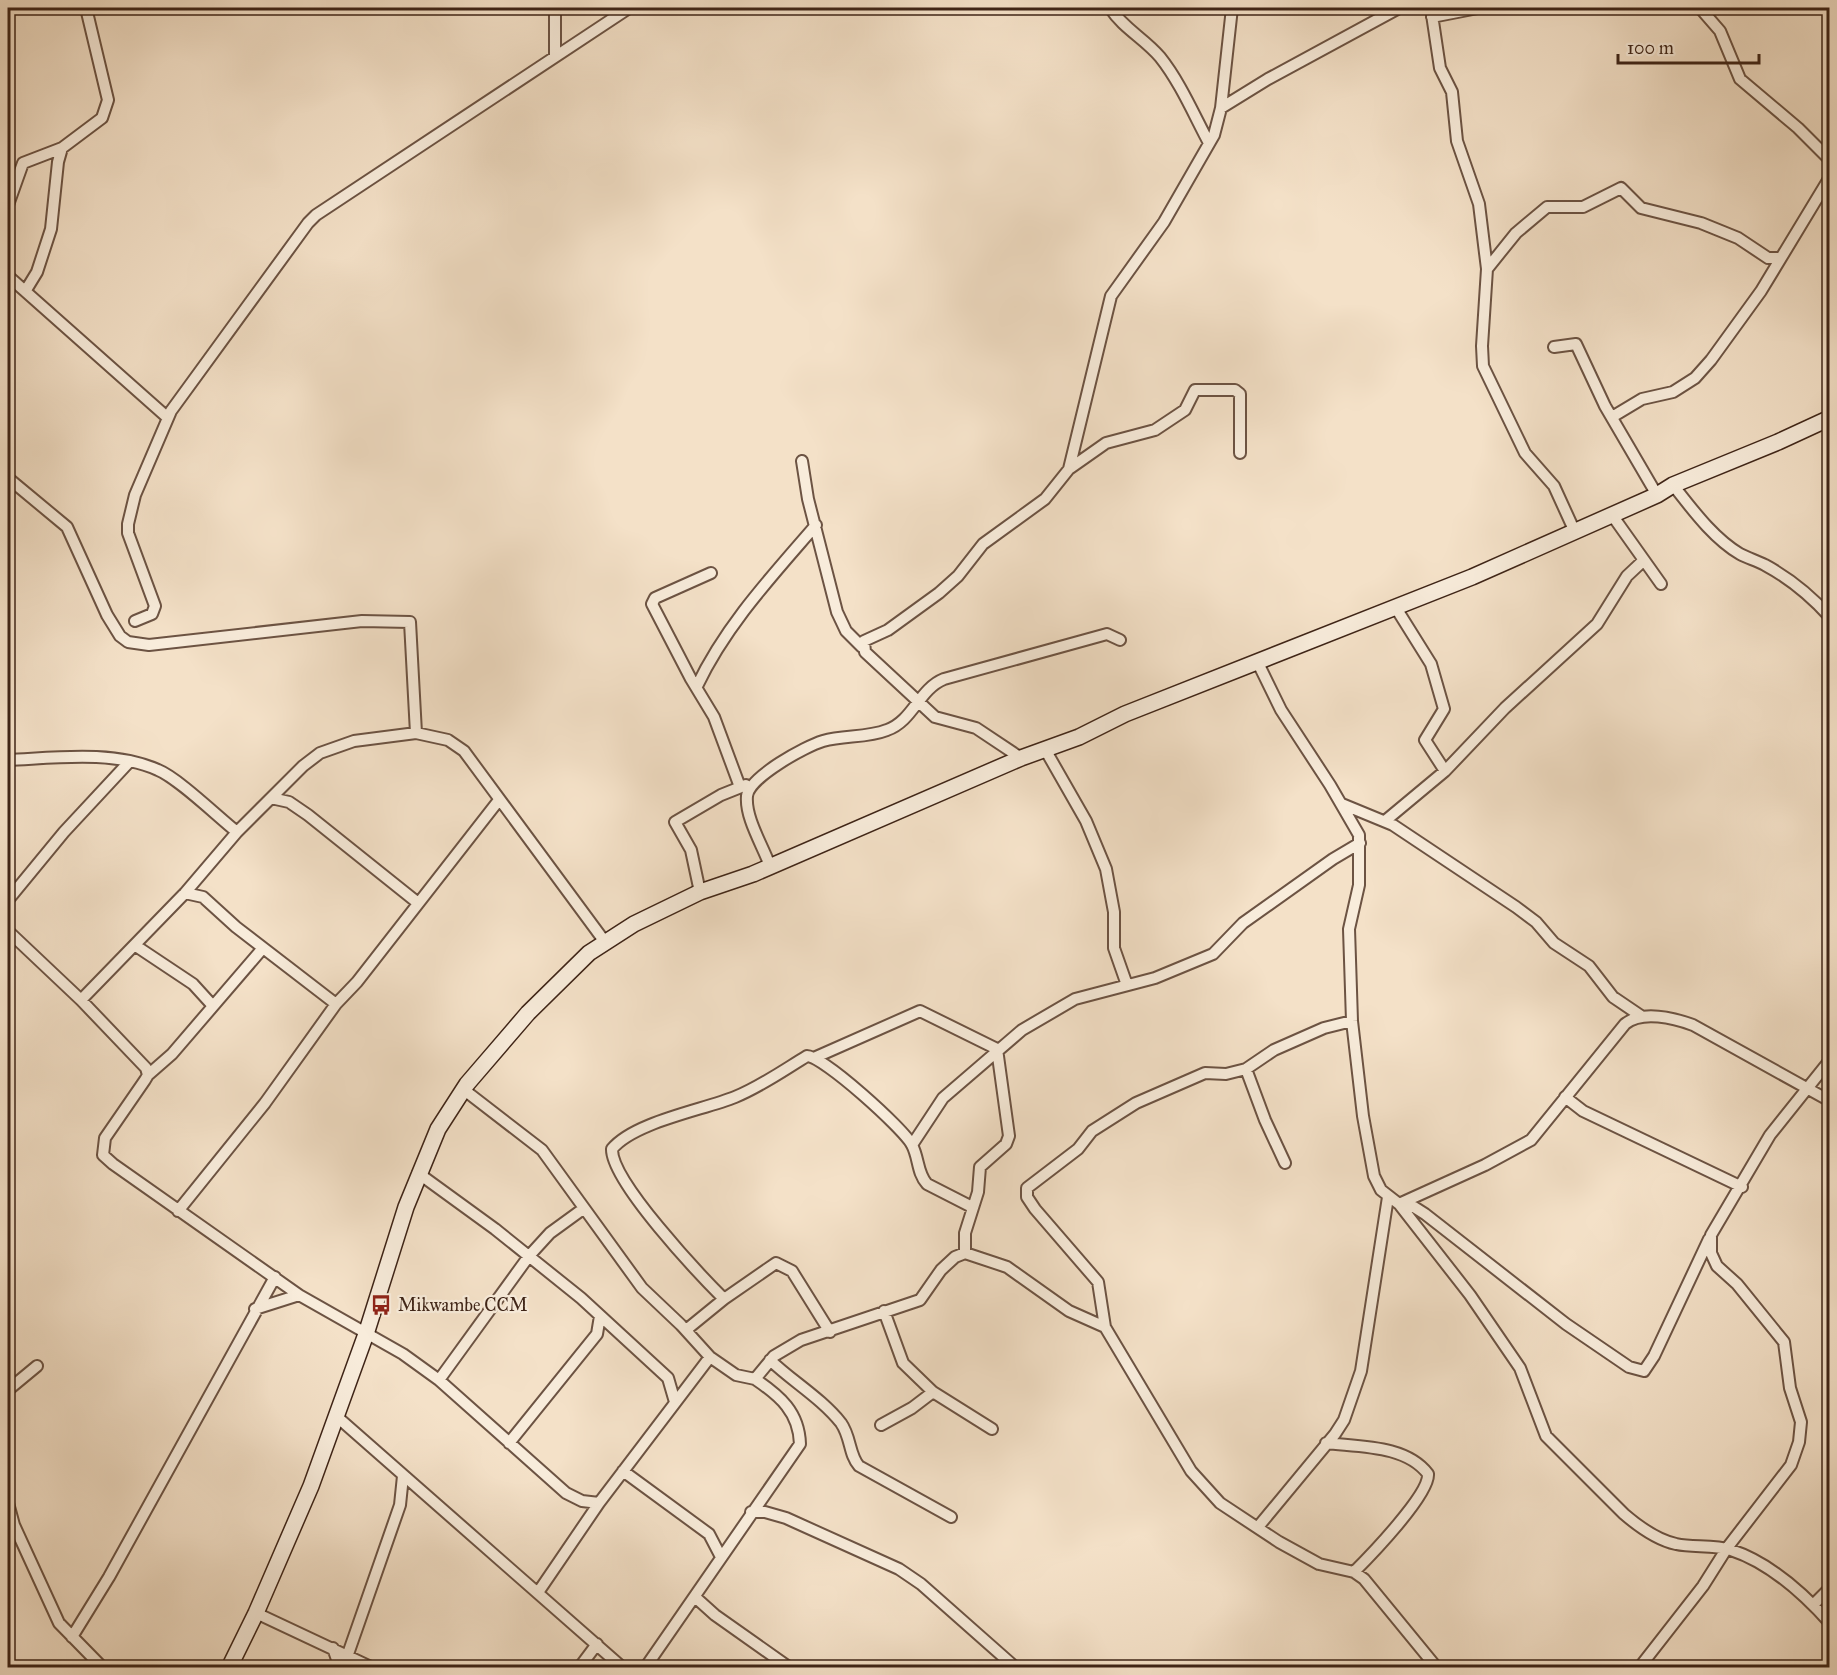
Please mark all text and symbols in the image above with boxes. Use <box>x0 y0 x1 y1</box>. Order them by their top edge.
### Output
scale bar <box>1618 27 1759 65</box>
text: 100 m <box>1627 37 1674 59</box>
bus stop icon: Mikwambe CCM <box>369 1293 393 1317</box>
place label: Mikwambe CCM <box>398 1294 527 1316</box>

